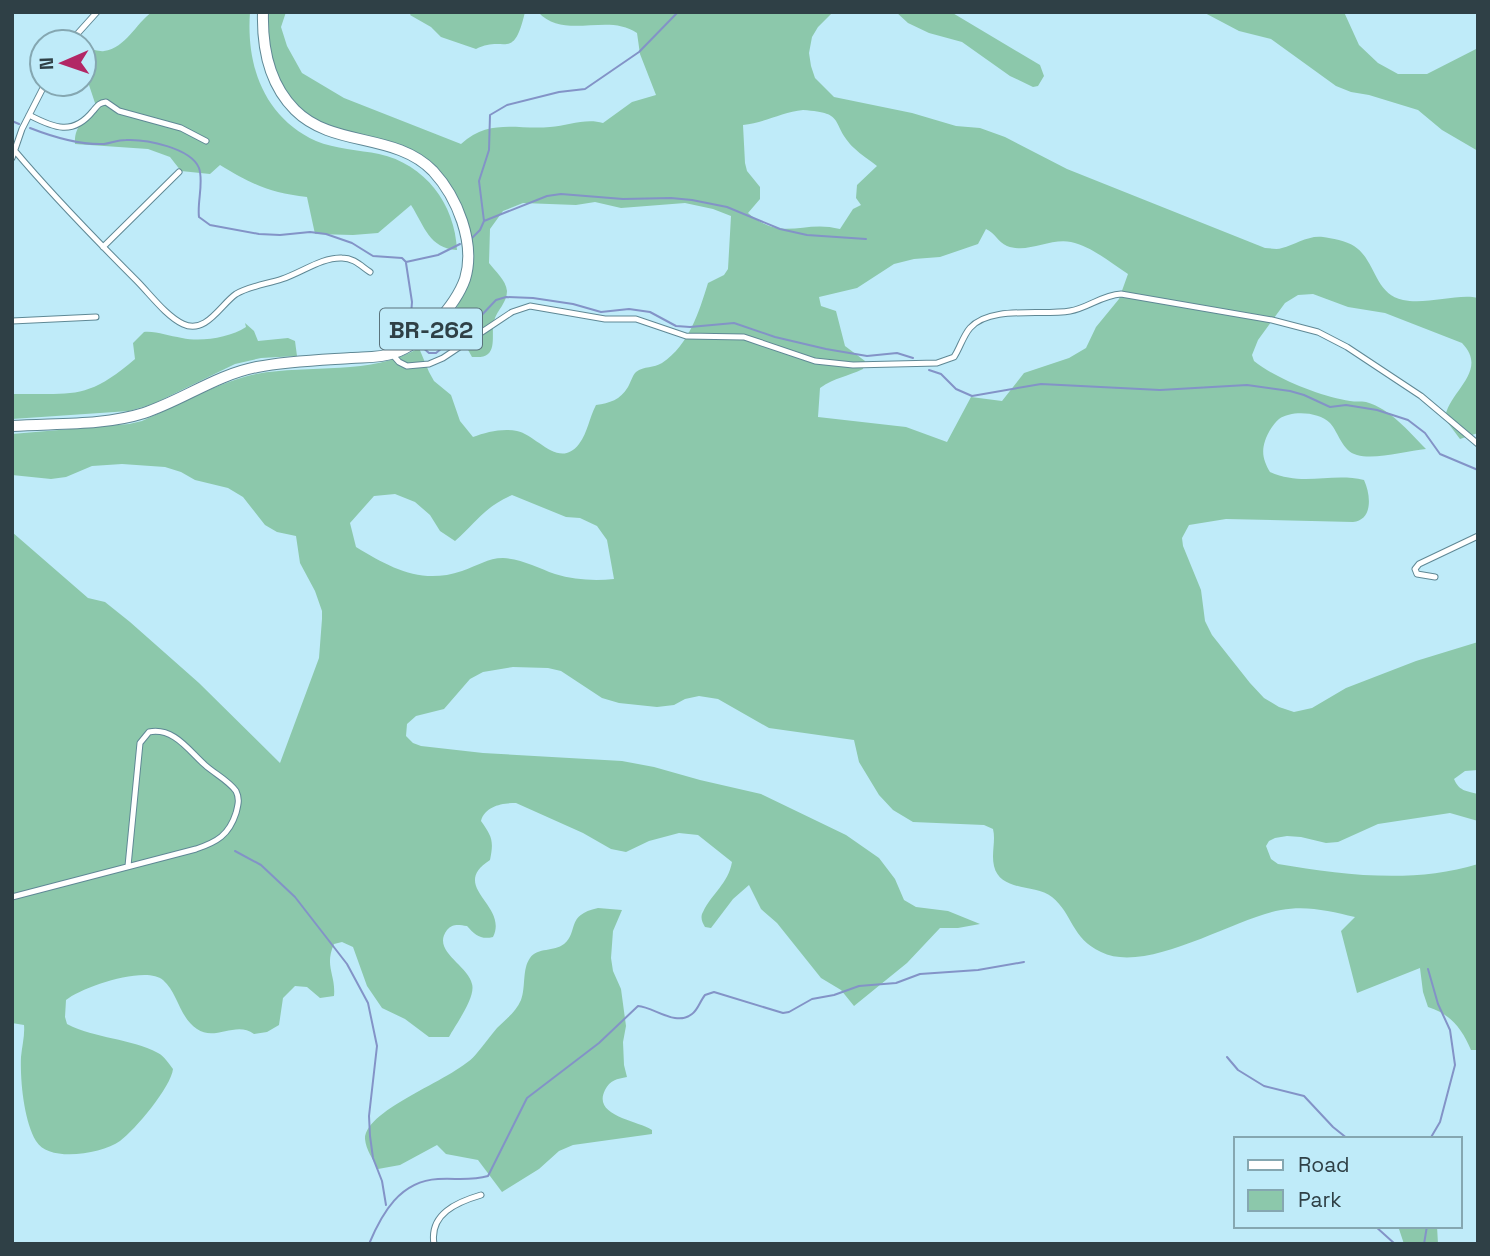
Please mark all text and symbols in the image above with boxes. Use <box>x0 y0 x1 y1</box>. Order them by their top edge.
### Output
north arrow <box>28 28 98 98</box>
text: N <box>34 57 59 70</box>
road number: BR-262 <box>380 308 482 350</box>
legend <box>1234 1137 1462 1228</box>
text: Road <box>1298 1151 1350 1178</box>
text: Park <box>1298 1186 1342 1213</box>

